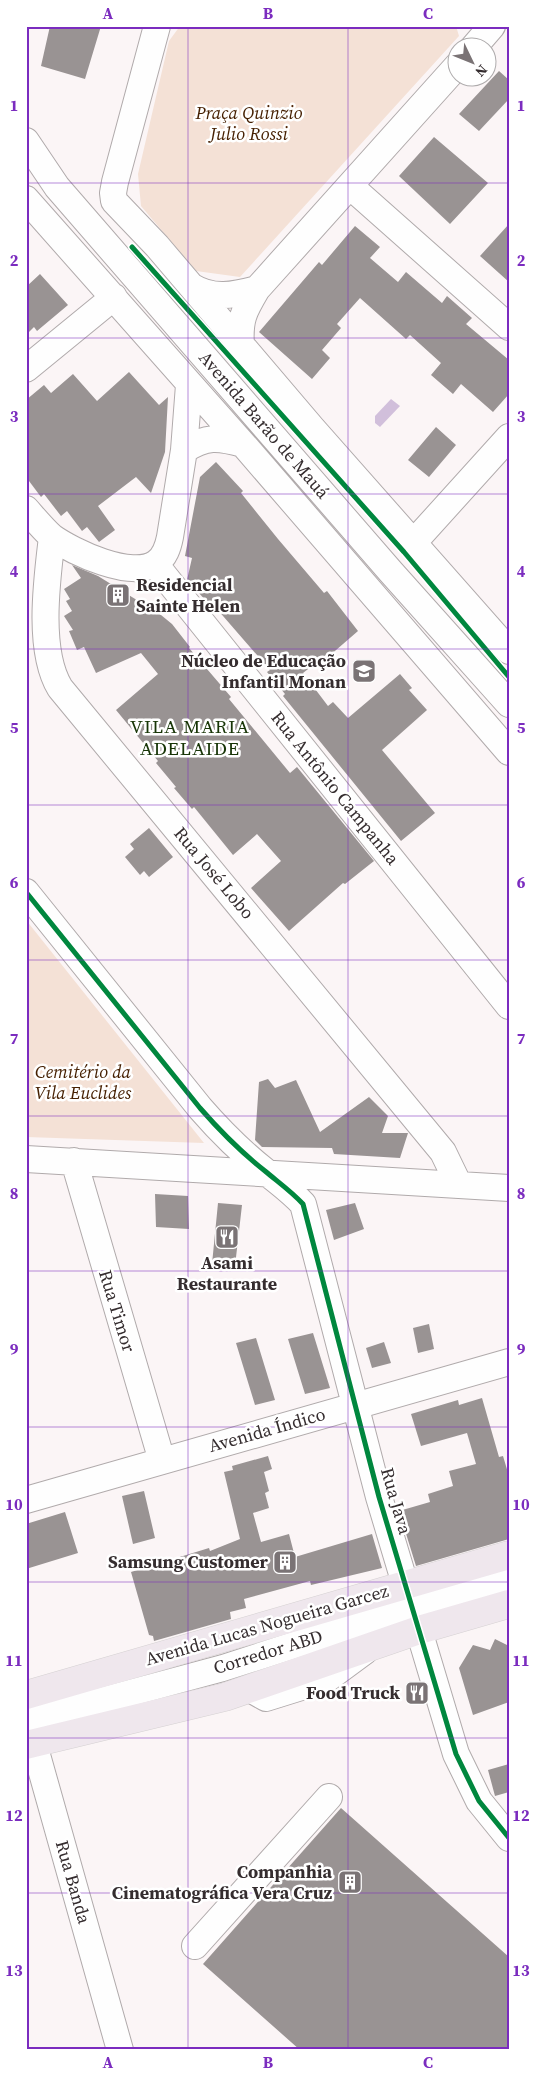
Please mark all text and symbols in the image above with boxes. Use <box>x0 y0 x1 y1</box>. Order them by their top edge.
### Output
text: A <box>103 2 114 24</box>
text: B <box>263 2 274 24</box>
text: C <box>423 2 433 24</box>
north arrow <box>448 38 498 88</box>
text: N <box>471 60 492 81</box>
text: 1 <box>10 94 18 116</box>
text: 1 <box>517 94 525 116</box>
park label: Praça Quinzio Julio Rossi <box>194 100 303 146</box>
text: 2 <box>10 249 19 271</box>
text: 2 <box>517 249 526 271</box>
street label: Avenida Barão de Mauá <box>193 346 336 504</box>
text: 3 <box>10 405 19 427</box>
text: 3 <box>517 405 526 427</box>
text: 4 <box>10 560 19 582</box>
text: 4 <box>517 560 526 582</box>
place label: Residencial Sainte Helen <box>136 572 240 618</box>
building icon: Residencial Sainte Helen <box>105 582 131 608</box>
place label: Núcleo de Educação Infantil Monan <box>181 648 346 694</box>
school or university icon: Núcleo de Educação Infantil Monan <box>351 658 377 684</box>
street label: Rua Antônio Campanha <box>266 706 406 870</box>
district label: VILA MARIA ADELAIDE <box>130 713 250 761</box>
text: 5 <box>10 716 19 738</box>
text: 5 <box>517 716 526 738</box>
street label: Rua José Lobo <box>168 821 261 924</box>
text: 6 <box>10 871 19 893</box>
text: 6 <box>517 871 526 893</box>
text: 7 <box>10 1027 19 1049</box>
text: 7 <box>517 1027 526 1049</box>
park label: Cemitério da Vila Euclides <box>35 1059 132 1105</box>
text: 8 <box>10 1182 18 1204</box>
text: 8 <box>517 1182 525 1204</box>
restaurant icon: Asami Restaurante <box>214 1224 240 1250</box>
place label: Asami Restaurante <box>177 1250 277 1296</box>
street label: Rua Timor <box>93 1267 142 1355</box>
text: 9 <box>10 1338 19 1360</box>
text: 9 <box>517 1338 526 1360</box>
street label: Avenida Índico <box>206 1401 328 1458</box>
street label: Rua Java <box>375 1465 418 1538</box>
text: 10 <box>5 1493 23 1515</box>
text: 10 <box>512 1493 530 1515</box>
place label: Samsung Customer <box>108 1549 269 1574</box>
building icon: Samsung Customer <box>272 1549 298 1575</box>
street label: Avenida Lucas Nogueira Garcez <box>142 1578 391 1671</box>
street label: Corredor ABD <box>210 1623 325 1680</box>
text: 11 <box>5 1649 23 1671</box>
text: 11 <box>512 1649 530 1671</box>
place label: Food Truck <box>306 1680 400 1705</box>
restaurant icon: Food Truck <box>404 1680 430 1706</box>
text: 12 <box>5 1804 23 1826</box>
text: 12 <box>512 1804 530 1826</box>
street label: Rua Banda <box>50 1837 98 1927</box>
place label: Companhia Cinematográfica Vera Cruz <box>112 1859 333 1905</box>
building icon: Companhia Cinematográfica Vera Cruz <box>337 1869 363 1895</box>
text: 13 <box>5 1959 23 1981</box>
text: 13 <box>512 1959 530 1981</box>
text: A <box>103 2051 114 2073</box>
text: B <box>263 2051 274 2073</box>
text: C <box>423 2051 433 2073</box>

